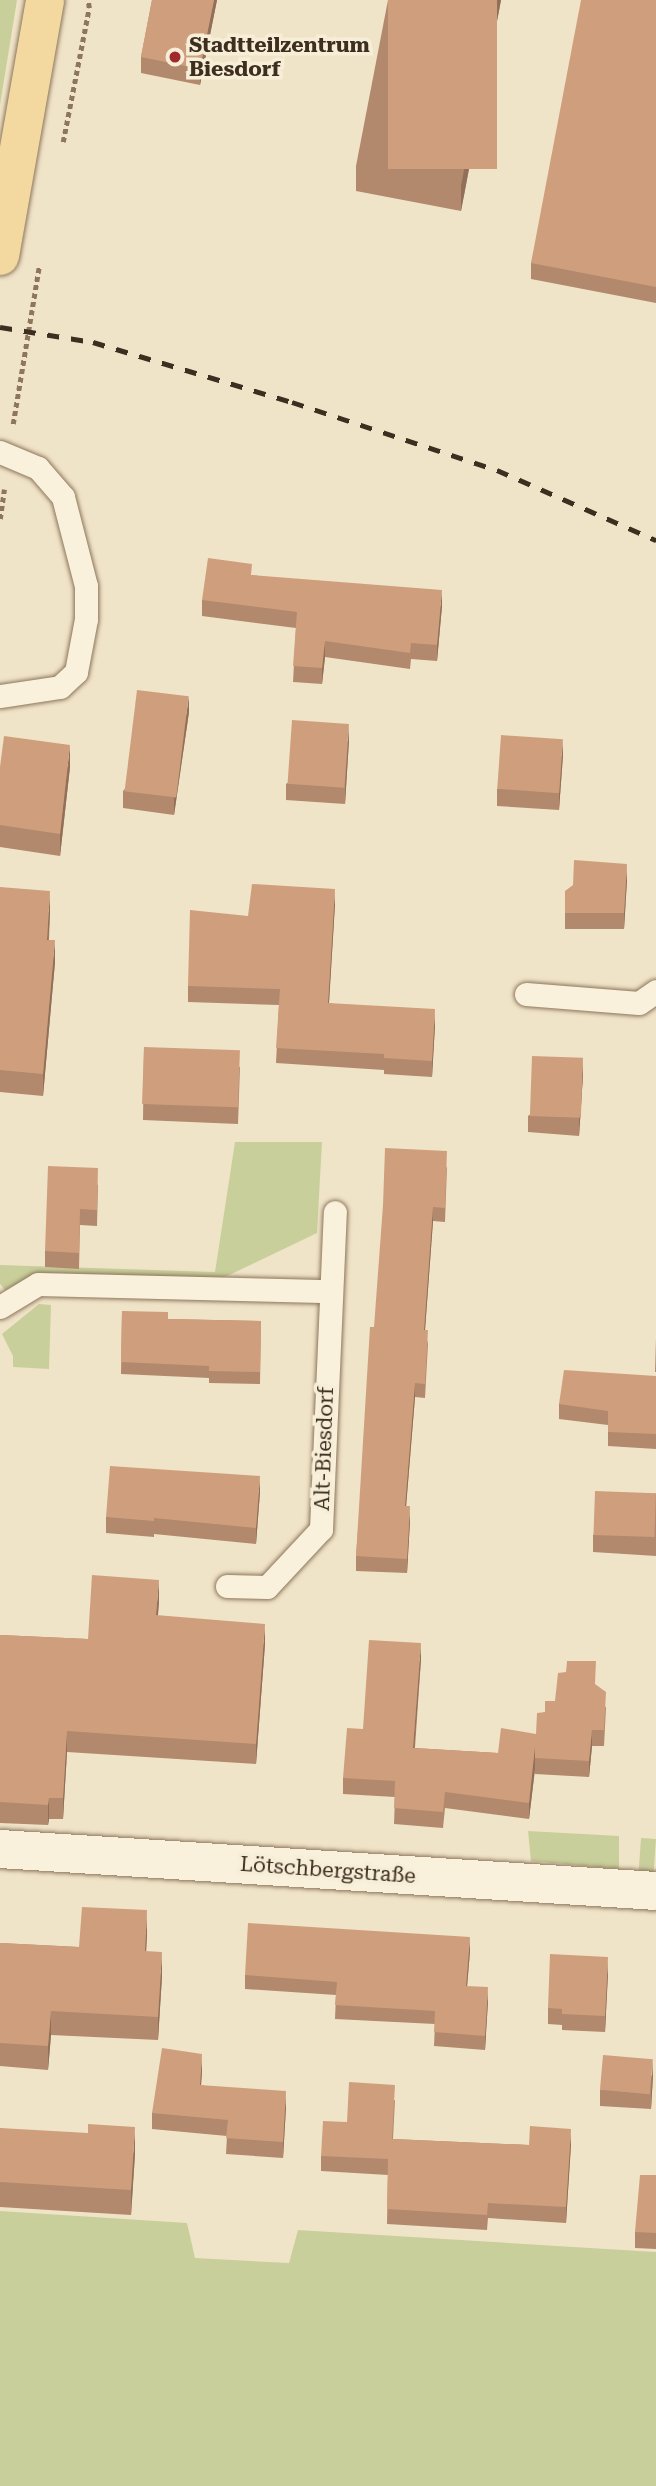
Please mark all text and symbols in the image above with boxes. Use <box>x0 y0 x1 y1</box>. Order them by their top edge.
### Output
place label: Stadtteilzentrum Biesdorf <box>189 32 370 82</box>
marker: Stadtteilzentrum Biesdorf <box>167 49 183 65</box>
street label: Alt-Biesdorf <box>309 1387 339 1511</box>
street label: Lötschbergstraße <box>239 1851 417 1889</box>

